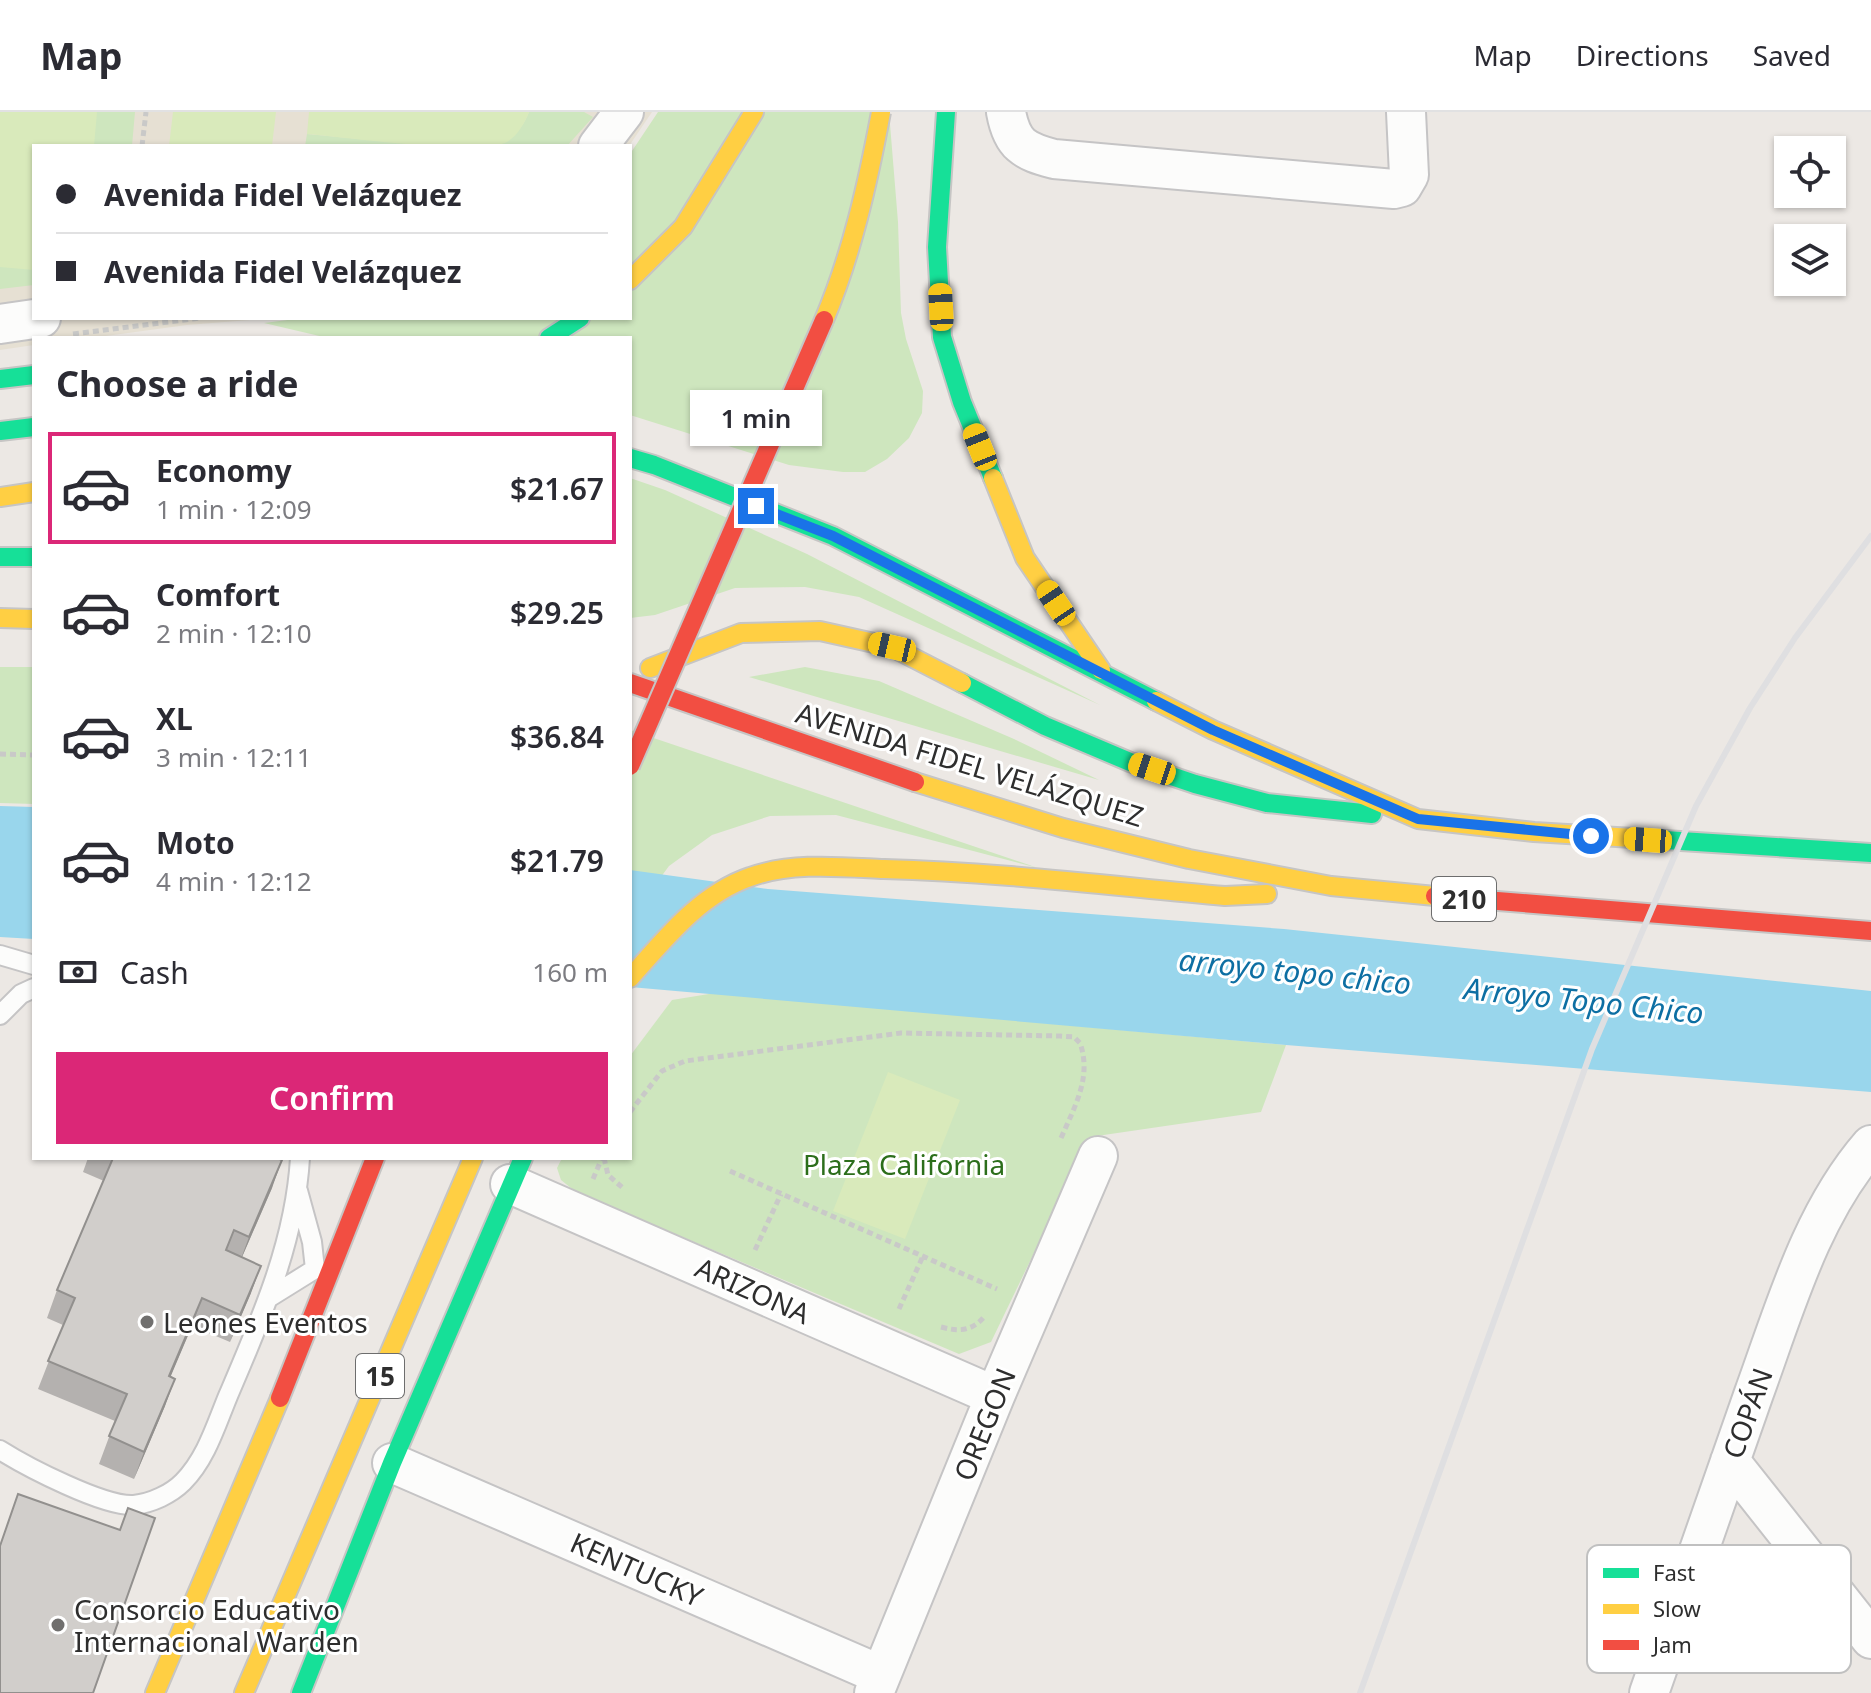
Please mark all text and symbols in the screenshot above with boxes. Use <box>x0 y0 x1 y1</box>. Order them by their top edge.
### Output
text: Map <box>40 29 123 81</box>
text: Map <box>1473 36 1532 74</box>
text: Directions <box>1576 36 1709 74</box>
text: Saved <box>1753 36 1831 74</box>
map controls <box>1774 136 1846 296</box>
button: locate <box>1774 136 1846 208</box>
text: Avenida Fidel Velázquez <box>104 174 461 215</box>
button: layers <box>1774 224 1846 296</box>
text: Avenida Fidel Velázquez <box>104 251 461 292</box>
car <box>928 282 954 332</box>
text: Choose a ride <box>56 359 298 408</box>
callout: 1 min <box>690 390 822 446</box>
text: 1 min <box>721 400 791 436</box>
car <box>960 420 1000 474</box>
text: Economy <box>156 450 292 491</box>
icon: car <box>60 452 132 524</box>
text: $21.67 <box>510 468 604 509</box>
route end <box>738 488 774 524</box>
text: 1 min · 12:09 <box>156 491 312 527</box>
text: Comfort <box>156 574 280 615</box>
icon: car <box>60 576 132 648</box>
car <box>1033 576 1079 630</box>
text: $29.25 <box>510 592 604 633</box>
text: 2 min · 12:10 <box>156 615 312 651</box>
car <box>866 630 918 664</box>
street label: AVENIDA FIDEL VELÁZQUEZ <box>792 693 1148 835</box>
text: XL <box>156 698 193 739</box>
icon: car <box>60 700 132 772</box>
text: $36.84 <box>510 716 604 757</box>
text: 3 min · 12:11 <box>156 739 312 775</box>
car <box>1125 750 1179 788</box>
route start <box>1573 818 1609 854</box>
text: Moto <box>156 822 235 863</box>
icon: car <box>60 824 132 896</box>
car <box>1623 826 1673 854</box>
text: $21.79 <box>510 840 604 881</box>
text: 4 min · 12:12 <box>156 863 312 899</box>
road number: 210 <box>1432 877 1496 921</box>
water label: arroyo topo chico <box>1177 938 1413 1004</box>
icon: cash <box>56 950 100 994</box>
text: Cash <box>120 952 189 993</box>
text: 160 m <box>532 954 608 990</box>
water label: Arroyo Topo Chico <box>1460 967 1706 1033</box>
button: Confirm <box>56 1052 608 1144</box>
park label: Plaza California <box>803 1145 1005 1183</box>
street label: ARIZONA <box>690 1248 816 1332</box>
place label: Leones Eventos <box>163 1303 368 1341</box>
marker: Leones Eventos <box>138 1313 156 1331</box>
road number: 15 <box>356 1354 404 1398</box>
street label: OREGON <box>944 1362 1024 1486</box>
street label: COPÁN <box>1713 1362 1781 1464</box>
street label: KENTUCKY <box>565 1523 709 1615</box>
legend <box>1587 1545 1851 1673</box>
text: Fast <box>1653 1557 1695 1587</box>
place label: Consorcio Educativo Internacional Warden <box>74 1590 359 1660</box>
text: Slow <box>1653 1593 1702 1623</box>
marker: Consorcio Educativo Internacional Warden <box>49 1616 67 1634</box>
text: Jam <box>1651 1629 1692 1659</box>

